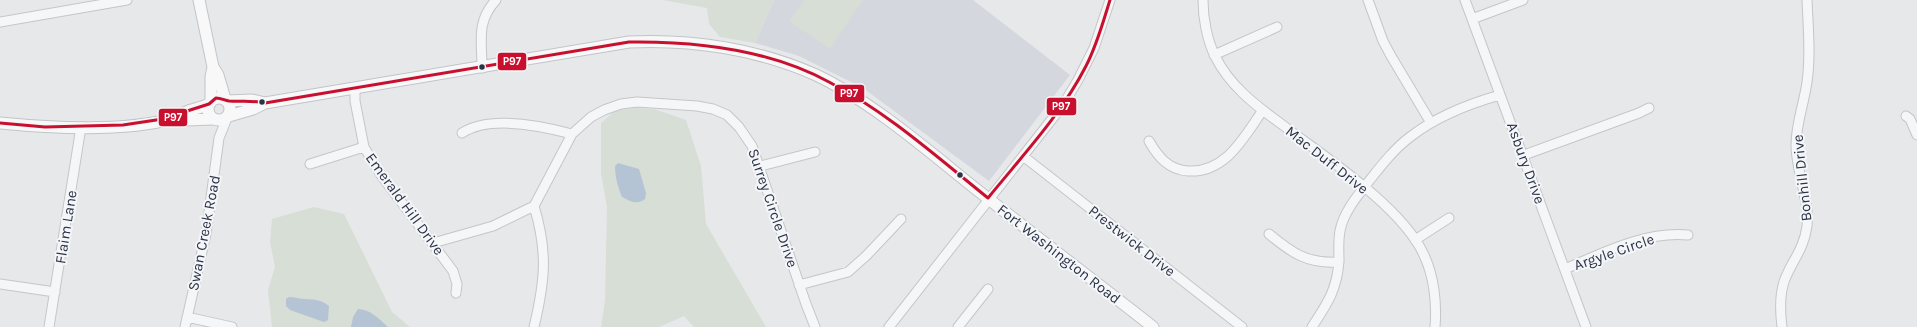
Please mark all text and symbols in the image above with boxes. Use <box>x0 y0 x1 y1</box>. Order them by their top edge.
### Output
line badge: P97 <box>497 52 527 71</box>
text: P97 <box>503 55 522 68</box>
unlabelled marker <box>477 62 487 72</box>
line badge: P97 <box>834 84 865 103</box>
text: P97 <box>840 87 859 100</box>
unlabelled marker <box>257 97 267 107</box>
line badge: P97 <box>1046 97 1077 116</box>
text: P97 <box>1052 100 1071 113</box>
line badge: P97 <box>158 108 188 127</box>
text: P97 <box>164 111 183 124</box>
street label: Asbury Drive <box>1503 120 1549 206</box>
street label: Mac Duff Drive <box>1282 122 1372 198</box>
street label: Bonhill Drive <box>1788 134 1816 222</box>
street label: Surrey Circle Drive <box>744 146 802 270</box>
street label: Emerald Hill Drive <box>362 149 448 259</box>
unlabelled marker <box>955 170 965 180</box>
street label: Swan Creek Road <box>184 174 224 292</box>
street label: Flaim Lane <box>51 189 81 265</box>
street label: Fort Washington Road <box>994 200 1124 308</box>
street label: Prestwick Drive <box>1085 202 1179 280</box>
street label: Argyle Circle <box>1572 230 1656 274</box>

